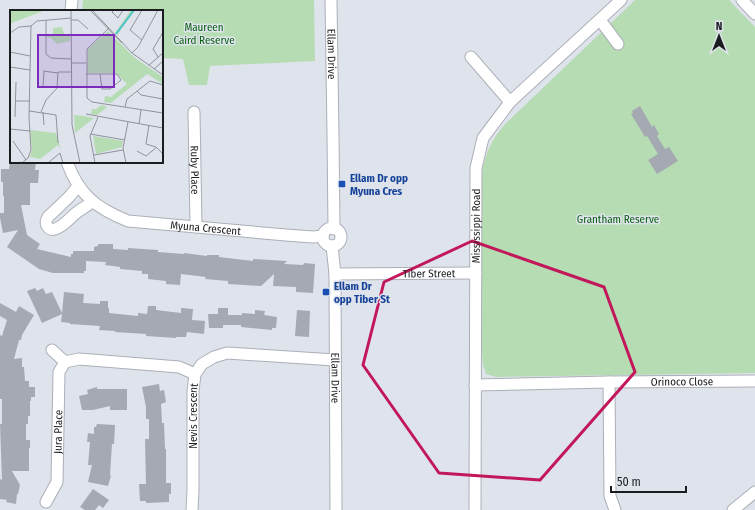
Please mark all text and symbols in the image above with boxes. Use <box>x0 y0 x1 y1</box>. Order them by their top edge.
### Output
inset map <box>10 10 163 163</box>
north arrow <box>699 16 739 56</box>
text: N <box>716 20 722 33</box>
park label: Maureen Caird Reserve <box>173 21 235 47</box>
street label: Ellam Drive <box>324 29 338 79</box>
street label: Ruby Place <box>188 145 201 195</box>
place label: Ellam Dr opp Myuna Cres <box>350 172 408 198</box>
marker: Ellam Dr opp Myuna Cres <box>337 179 347 189</box>
street label: Mississippi Road <box>470 189 483 263</box>
park label: Grantham Reserve <box>577 213 659 226</box>
street label: Myuna Crescent <box>170 219 242 238</box>
street label: Tiber Street <box>403 267 456 281</box>
place label: Ellam Dr opp Tiber St <box>334 280 390 306</box>
marker: Ellam Dr opp Tiber St <box>321 287 331 297</box>
street label: Ellam Drive <box>328 352 342 403</box>
street label: Orinoco Close <box>651 375 713 389</box>
street label: Nevis Crescent <box>187 382 201 449</box>
street label: Jura Place <box>52 410 65 454</box>
scale bar <box>611 468 686 494</box>
text: 50 m <box>617 475 641 489</box>

